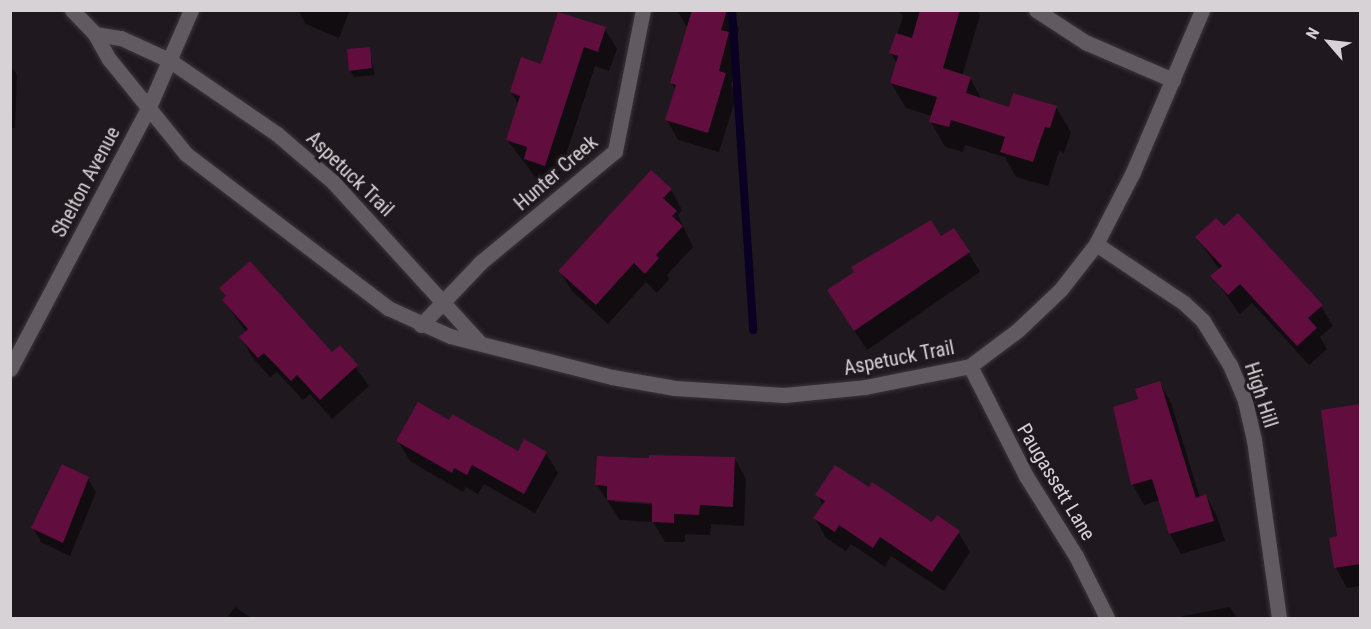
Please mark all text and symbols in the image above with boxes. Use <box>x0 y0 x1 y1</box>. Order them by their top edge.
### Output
north arrow <box>1299 12 1359 72</box>
text: N <box>1302 25 1323 42</box>
street label: Shelton Avenue <box>47 123 125 241</box>
street label: Aspetuck Trail <box>301 126 399 222</box>
street label: Hunter Creek <box>509 130 603 216</box>
street label: Aspetuck Trail <box>842 335 956 381</box>
street label: High Hill <box>1239 359 1283 431</box>
street label: Paugassett Lane <box>1012 419 1100 545</box>

